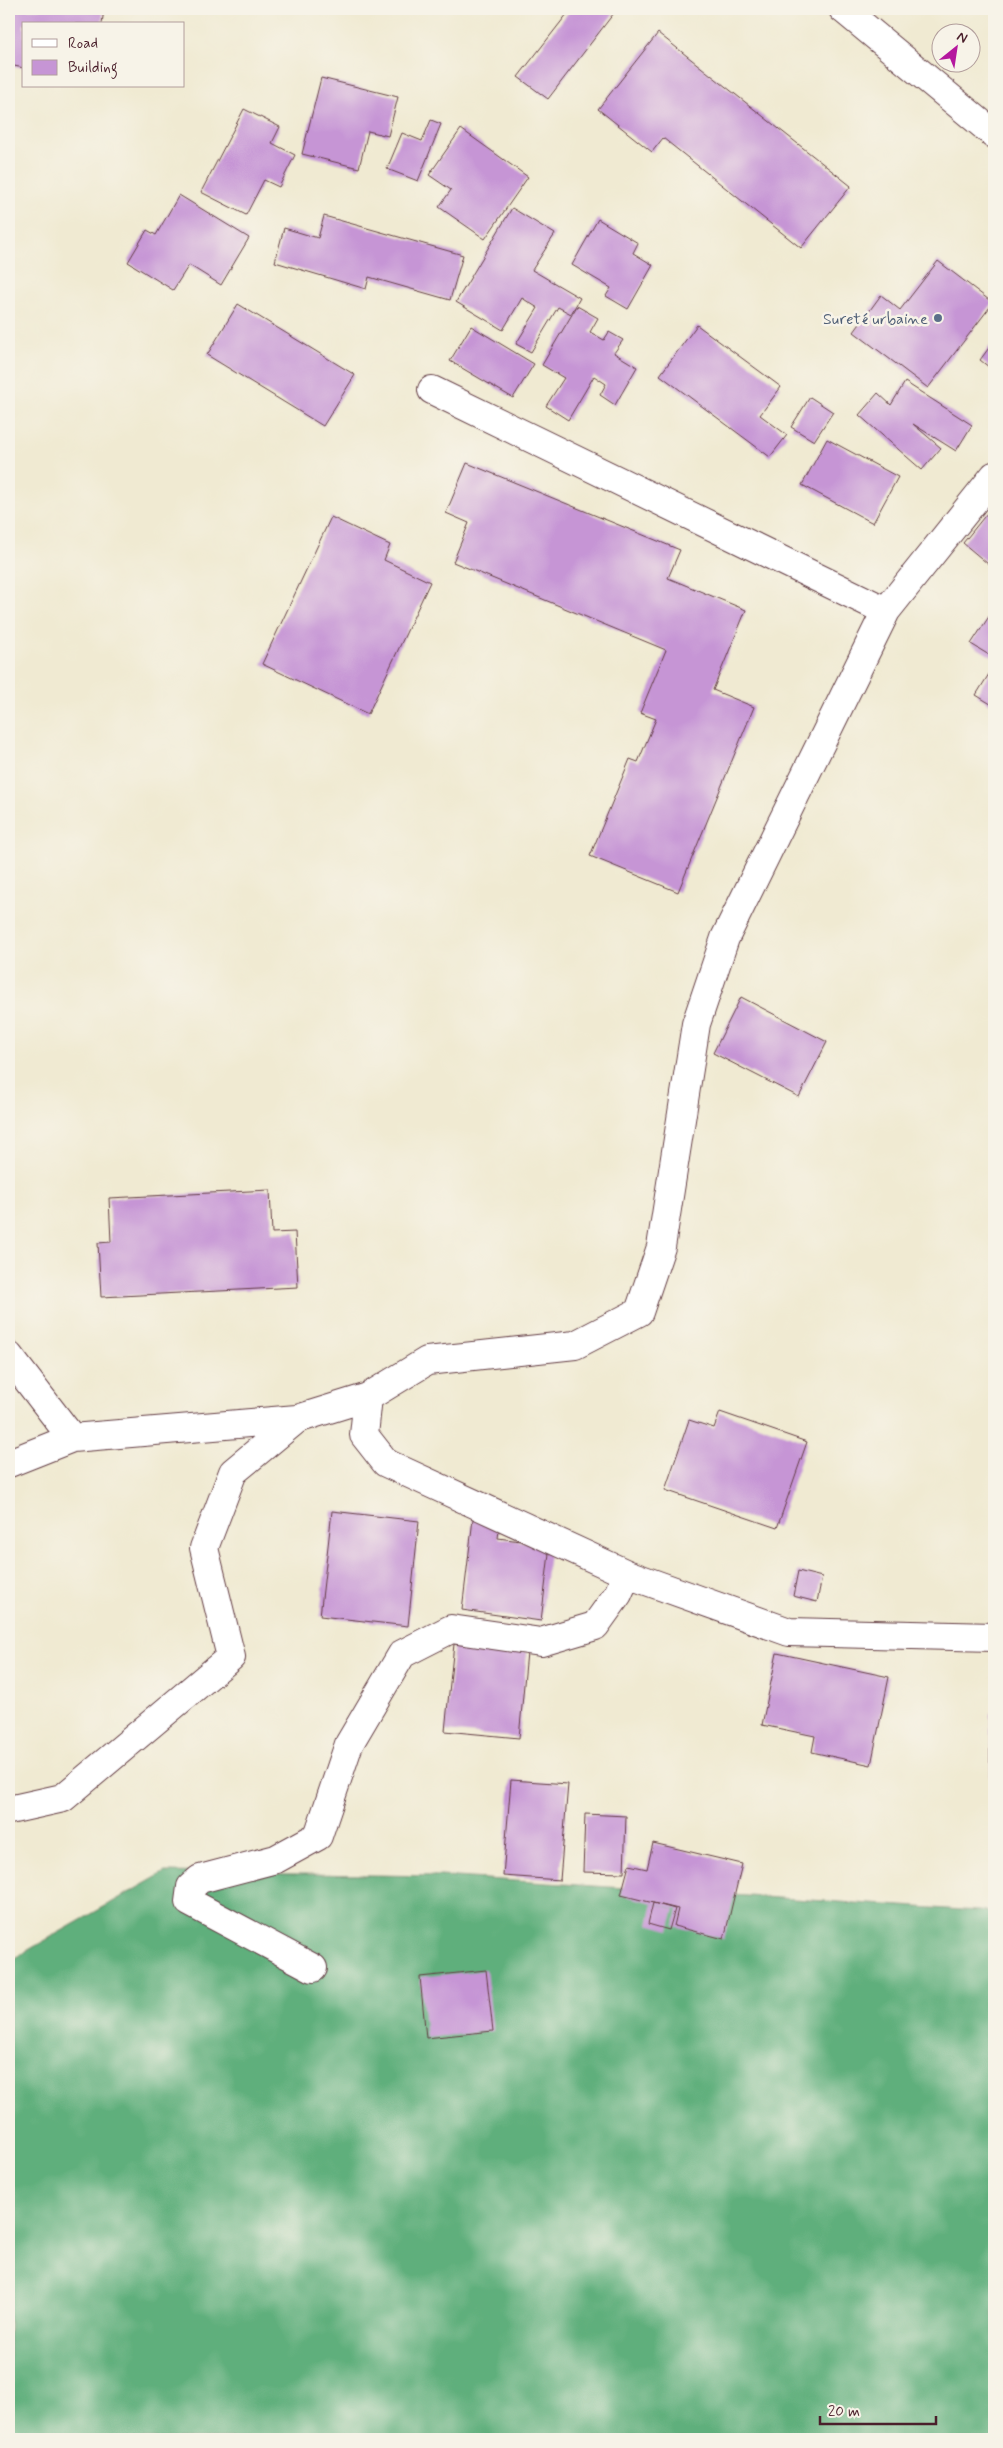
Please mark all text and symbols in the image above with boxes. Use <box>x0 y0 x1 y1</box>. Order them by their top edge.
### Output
legend <box>22 22 185 88</box>
north arrow <box>930 22 980 72</box>
text: N <box>953 27 971 48</box>
text: Road <box>68 34 98 54</box>
text: Building <box>68 58 118 79</box>
place label: Sureté urbaine <box>823 309 928 330</box>
marker: Sureté urbaine <box>932 312 944 324</box>
scale bar <box>820 2393 937 2425</box>
text: 20 m <box>828 2402 860 2422</box>

